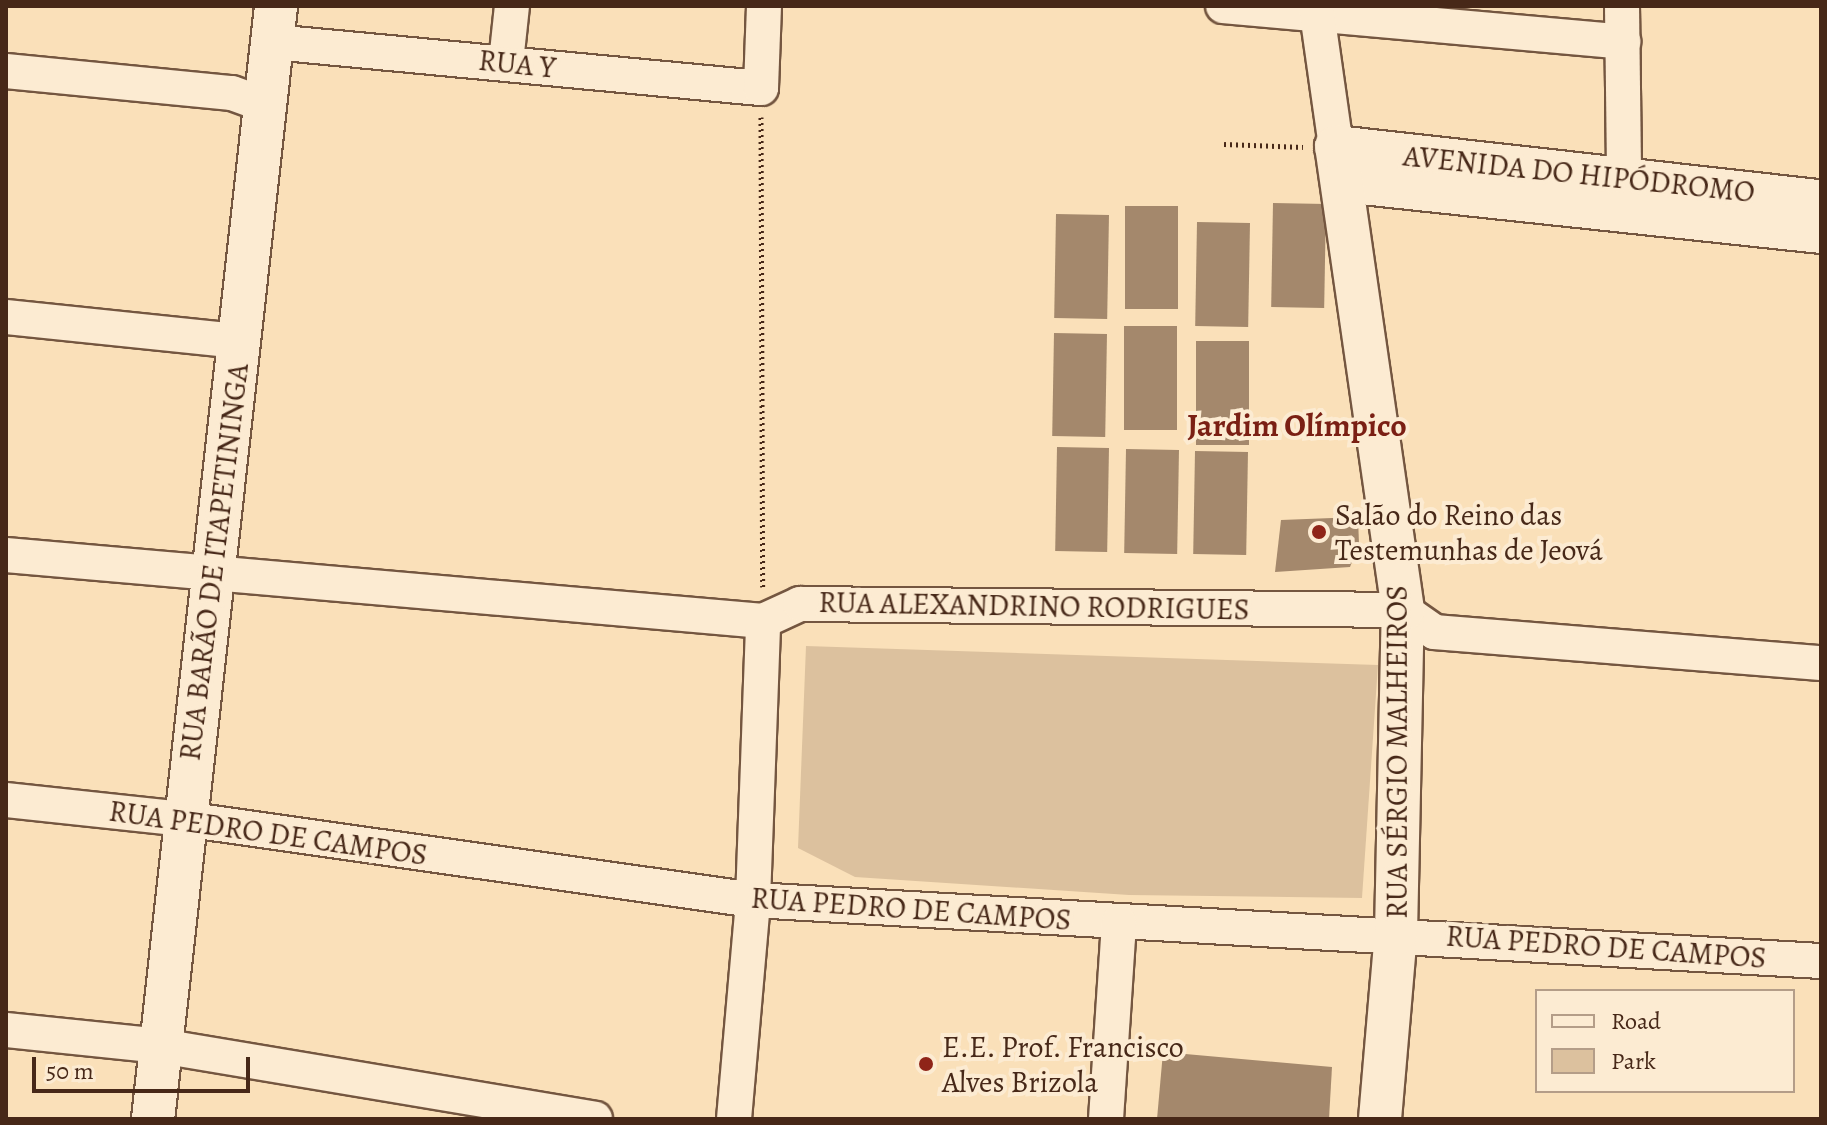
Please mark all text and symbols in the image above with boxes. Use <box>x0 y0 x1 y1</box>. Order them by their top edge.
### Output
street label: RUA Y <box>477 42 557 86</box>
street label: AVENIDA DO HIPÓDROMO <box>1401 138 1757 210</box>
street label: RUA BARÃO DE ITAPETININGA <box>172 361 256 763</box>
district label: Jardim Olímpico <box>1187 406 1407 444</box>
place label: Salão do Reino das Testemunhas de Jeová <box>1335 497 1603 568</box>
marker: Salão do Reino das Testemunhas de Jeová <box>1310 523 1328 541</box>
street label: RUA ALEXANDRINO RODRIGUES <box>818 584 1250 628</box>
street label: RUA SÉRGIO MALHEIROS <box>1379 585 1415 919</box>
street label: RUA PEDRO DE CAMPOS <box>107 793 429 873</box>
street label: RUA PEDRO DE CAMPOS <box>750 880 1072 938</box>
street label: RUA PEDRO DE CAMPOS <box>1445 918 1767 976</box>
legend <box>1535 989 1795 1093</box>
text: Road <box>1611 1005 1661 1037</box>
place label: E.E. Prof. Francisco Alves Brizola <box>942 1029 1185 1100</box>
scale bar <box>36 1041 254 1091</box>
text: Park <box>1611 1045 1656 1077</box>
text: 50 m <box>46 1055 94 1087</box>
marker: E.E. Prof. Francisco Alves Brizola <box>917 1055 935 1073</box>

